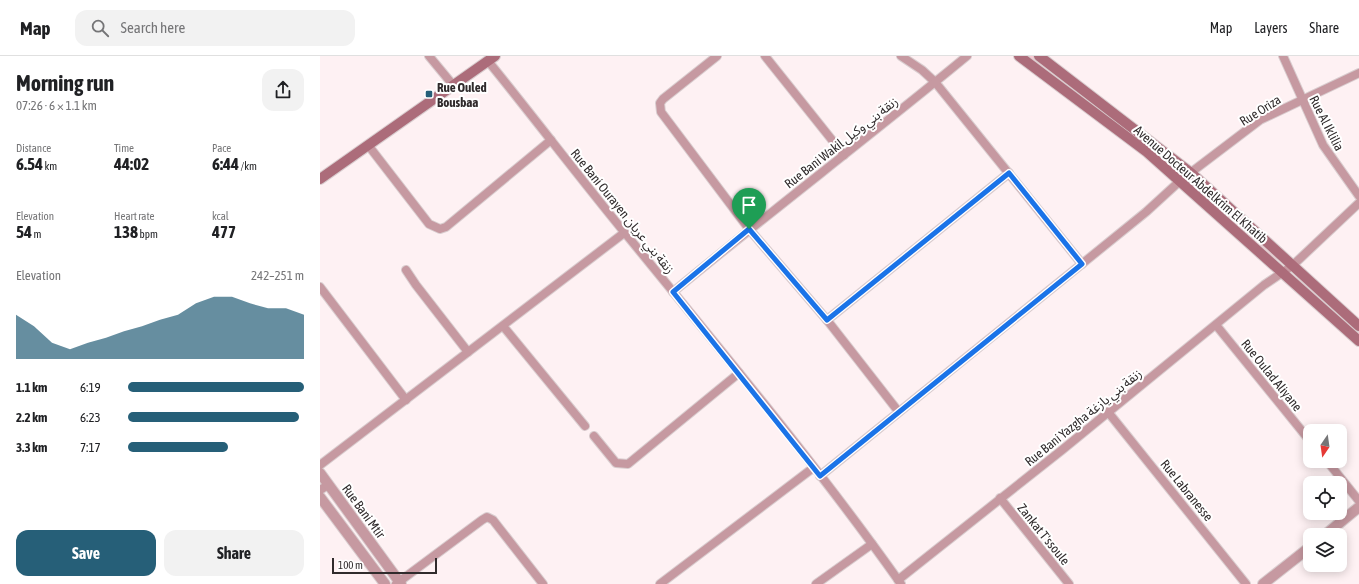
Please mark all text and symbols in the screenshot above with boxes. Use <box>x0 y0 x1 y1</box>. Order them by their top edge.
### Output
search box <box>75 10 355 46</box>
text: Map <box>20 17 51 39</box>
icon: search <box>89 17 111 39</box>
text: Search here <box>121 19 185 36</box>
text: Map <box>1210 20 1232 36</box>
text: Layers <box>1254 20 1287 36</box>
text: Share <box>1309 20 1339 36</box>
button: share <box>262 69 304 111</box>
text: Morning run <box>16 70 114 96</box>
place label: Rue Ouled Bousbaa <box>437 80 487 110</box>
marker: Rue Ouled Bousbaa <box>424 89 434 99</box>
street label: Rue Oriza <box>1237 92 1284 129</box>
street label: Rue Al Iklilia <box>1306 93 1347 153</box>
street label: Rue Bani Wakil زنقة بني وكيل <box>782 94 903 194</box>
text: 07:26 · 6 × 1.1 km <box>16 98 97 113</box>
street label: Avenue Docteur Abdelkrim El Khatib <box>1131 122 1270 246</box>
text: Distance <box>16 142 51 154</box>
text: Time <box>114 142 134 154</box>
text: Pace <box>212 142 231 154</box>
street label: Rue Bani Ourayen زنقة بني عريان <box>565 146 678 279</box>
text: 6.54 <box>16 154 43 174</box>
text: 44:02 <box>114 154 149 174</box>
text: 6:44 <box>212 154 239 174</box>
text: km <box>43 160 57 172</box>
text: /km <box>239 160 257 172</box>
pin <box>732 188 766 229</box>
icon: arrive <box>738 194 760 216</box>
text: Elevation <box>16 210 54 222</box>
text: Heart rate <box>114 210 155 222</box>
text: kcal <box>212 210 229 222</box>
text: 54 <box>16 222 32 242</box>
text: 138 <box>114 222 138 242</box>
text: 477 <box>212 222 236 242</box>
text: m <box>32 228 41 240</box>
text: bpm <box>138 228 158 240</box>
text: Elevation <box>16 268 61 283</box>
text: 242–251 m <box>251 268 304 283</box>
street label: Rue Oulad Aliyane <box>1238 336 1305 414</box>
street label: Rue Bani Yazgha زنقة بني يازغة <box>1022 366 1147 471</box>
text: 1.1 km <box>16 380 47 395</box>
text: 6:19 <box>80 380 101 395</box>
text: 2.2 km <box>16 410 47 425</box>
text: 6:23 <box>80 410 101 425</box>
north arrow <box>1303 424 1347 468</box>
map controls <box>1303 424 1347 572</box>
text: 3.3 km <box>16 440 47 455</box>
text: 7:17 <box>80 440 101 455</box>
street label: Rue Labranesse <box>1157 457 1216 524</box>
button: locate <box>1303 476 1347 520</box>
street label: Rue Bani Mtir <box>339 481 388 541</box>
street label: Zankat T'ssoule <box>1014 501 1073 568</box>
button: layers <box>1303 528 1347 572</box>
button: Save <box>16 530 156 576</box>
button: Share <box>164 530 304 576</box>
scale bar <box>332 556 437 575</box>
text: 100 m <box>338 559 363 571</box>

